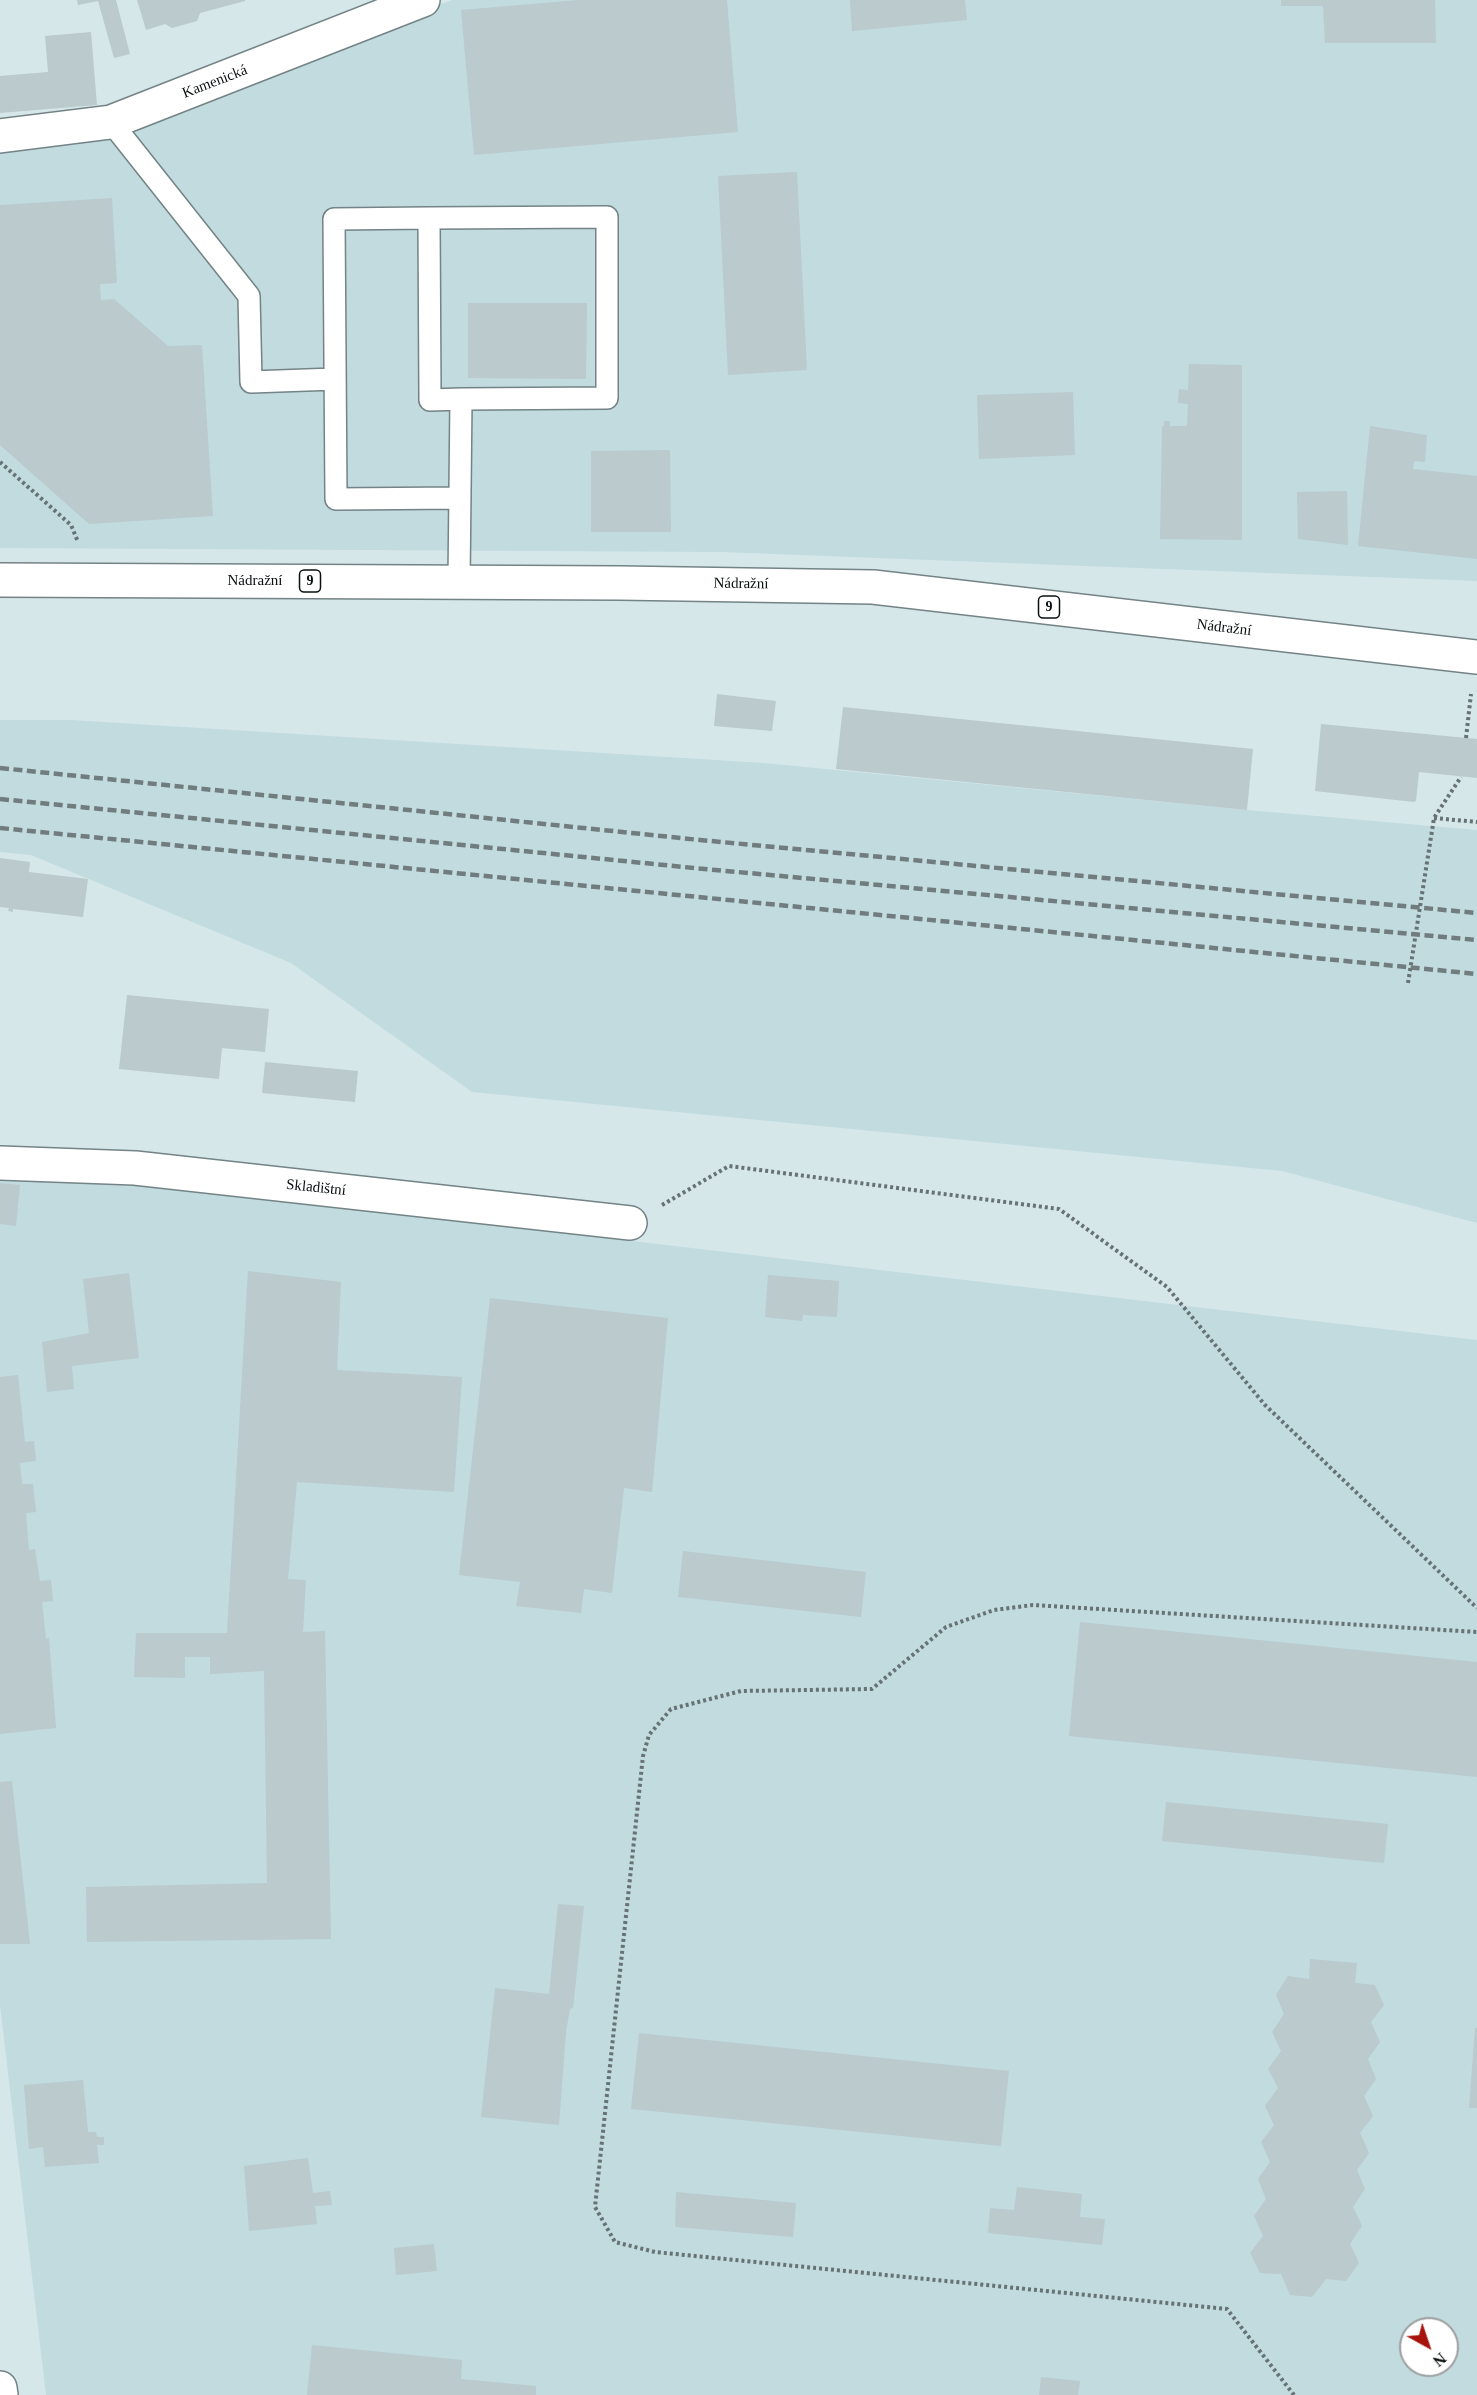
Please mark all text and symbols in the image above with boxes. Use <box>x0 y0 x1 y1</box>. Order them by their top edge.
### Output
street label: Kamenická <box>180 61 250 103</box>
road number: 9 <box>300 570 320 592</box>
street label: Nádražní <box>228 572 282 590</box>
street label: Nádražní <box>713 575 769 593</box>
road number: 9 <box>1038 596 1060 618</box>
street label: Nádražní <box>1196 616 1252 640</box>
street label: Skladištní <box>285 1176 347 1200</box>
north arrow <box>1399 2317 1459 2377</box>
text: N <box>1430 2349 1449 2370</box>

